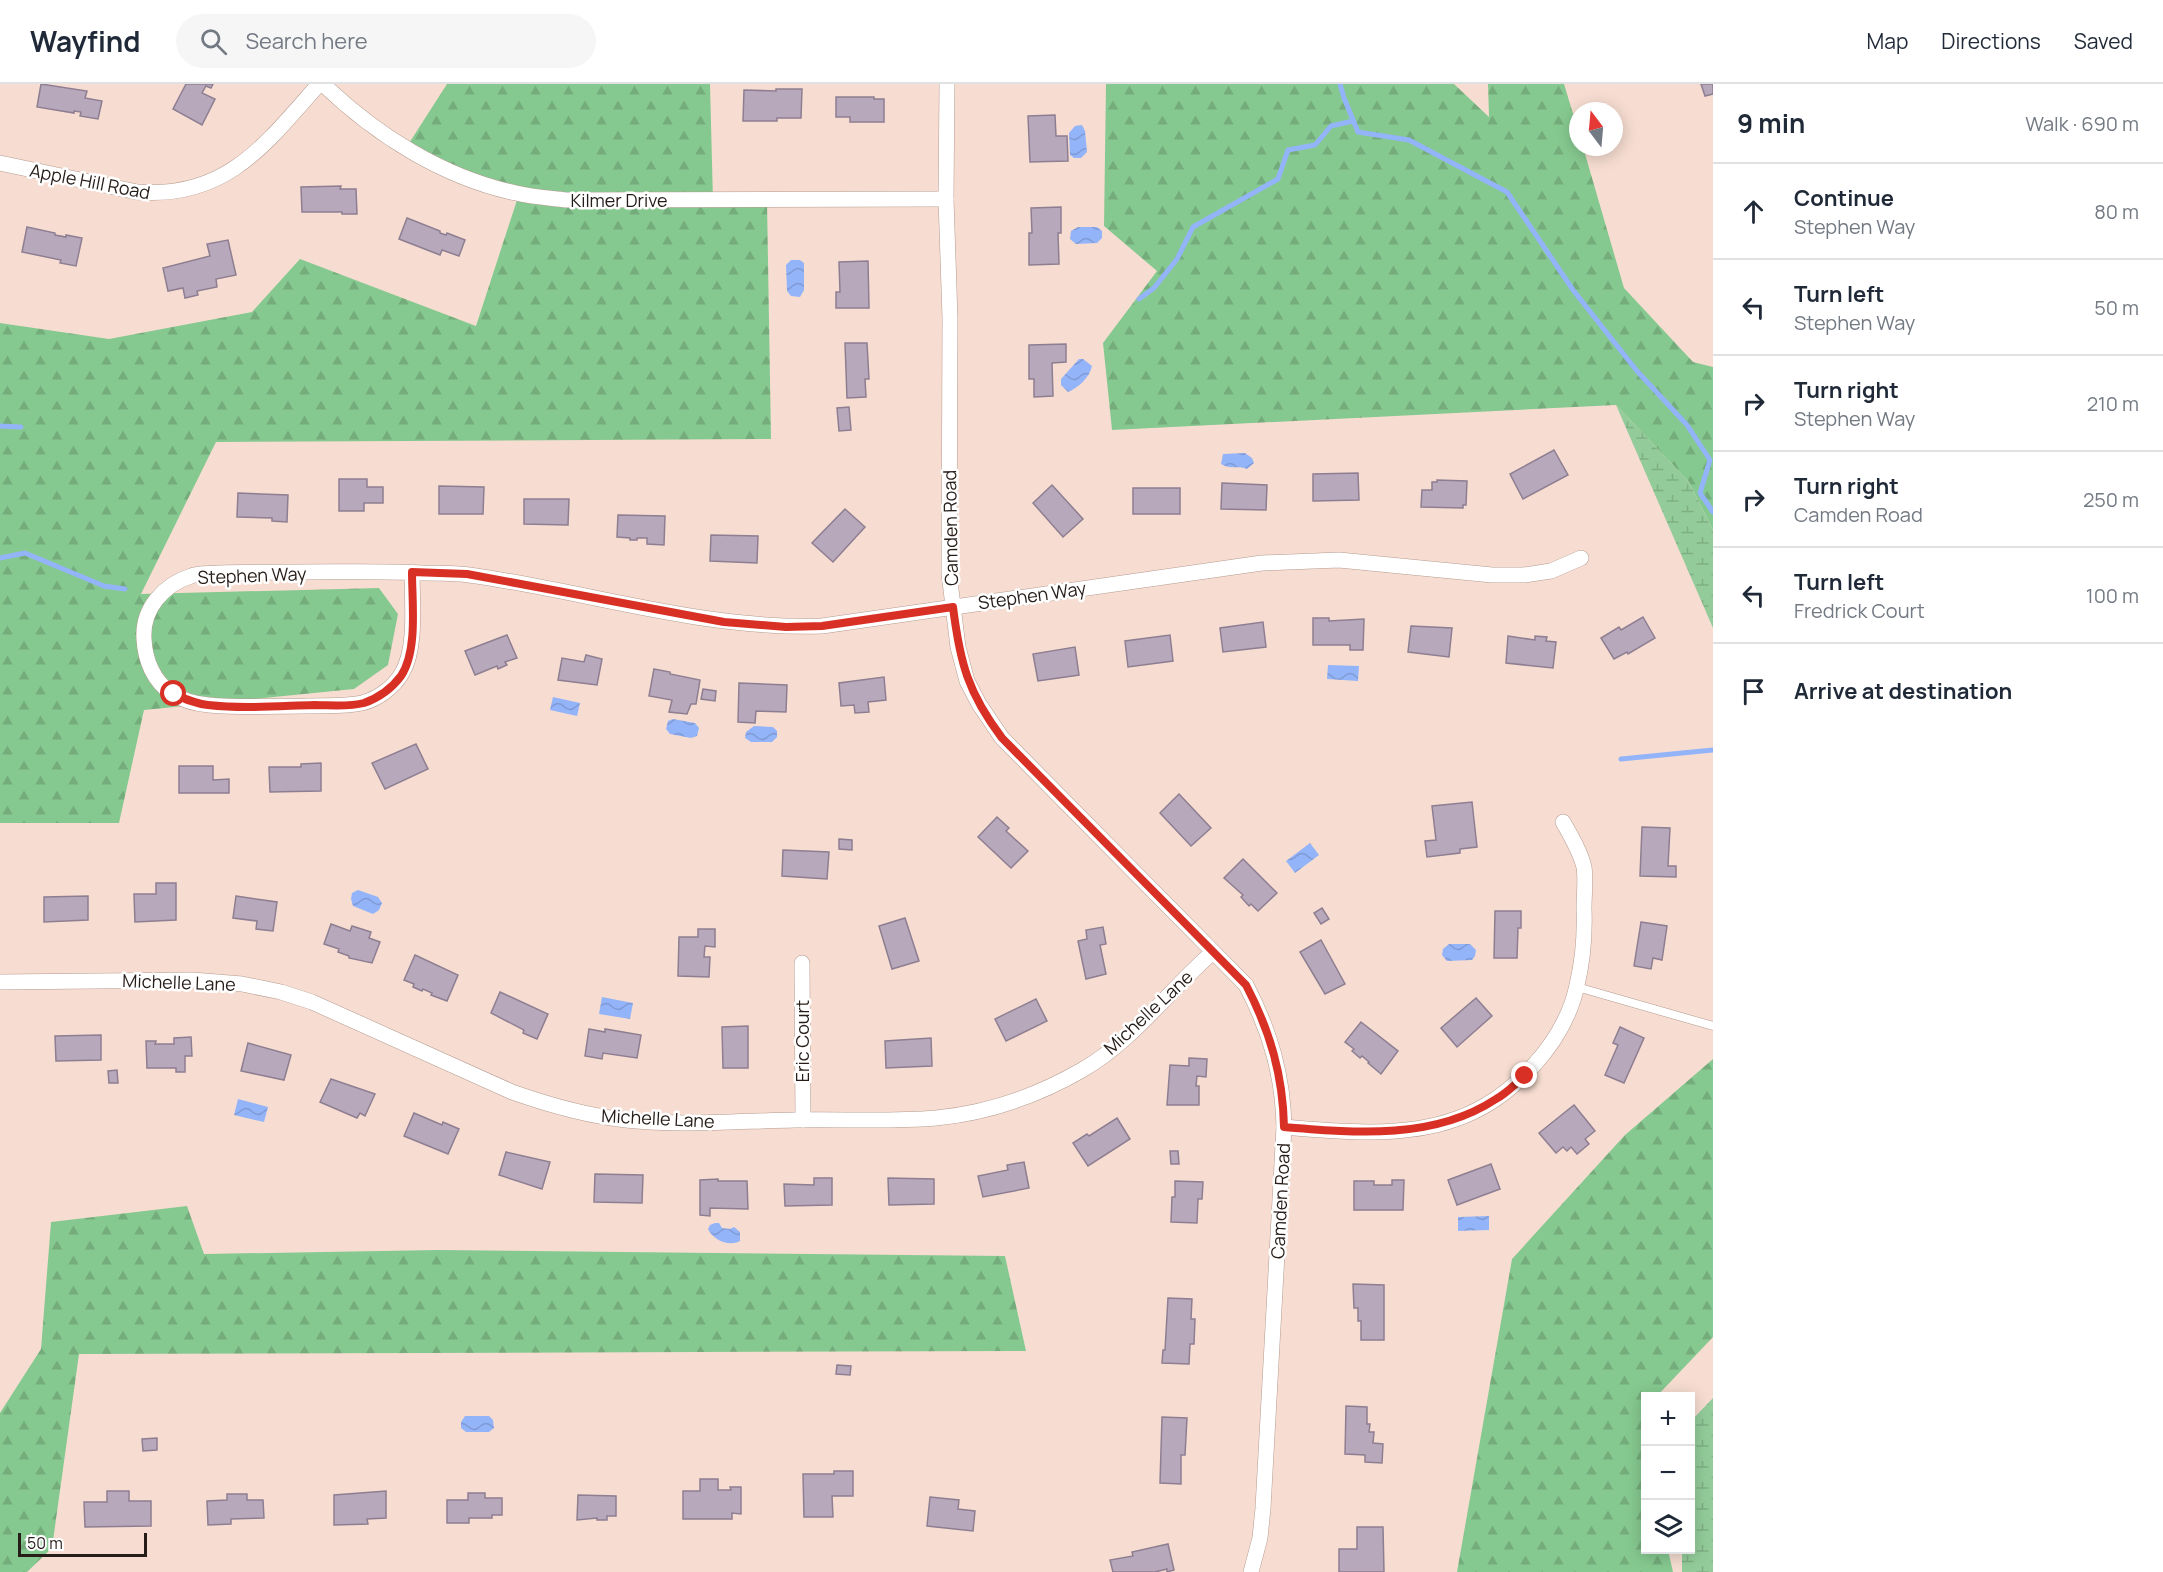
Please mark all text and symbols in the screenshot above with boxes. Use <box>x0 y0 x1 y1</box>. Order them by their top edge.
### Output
search box <box>176 14 596 68</box>
text: Wayfind <box>30 22 140 60</box>
icon: search <box>197 25 230 58</box>
text: Search here <box>245 26 368 56</box>
text: Map <box>1867 27 1908 55</box>
text: Directions <box>1941 27 2041 55</box>
text: Saved <box>2074 27 2133 55</box>
north arrow <box>1569 102 1623 156</box>
text: 9 min <box>1737 105 1805 141</box>
text: Walk · 690 m <box>2025 110 2139 137</box>
street label: Apple Hill Road <box>28 158 152 204</box>
text: Continue <box>1794 183 1894 213</box>
street label: Kilmer Drive <box>571 188 668 212</box>
icon: ahead <box>1737 195 1770 228</box>
text: 80 m <box>2094 198 2139 225</box>
text: Stephen Way <box>1794 213 1915 240</box>
text: Turn left <box>1794 279 1884 309</box>
icon: left <box>1737 291 1770 324</box>
text: 50 m <box>2094 294 2139 321</box>
text: Stephen Way <box>1794 309 1915 336</box>
text: Turn right <box>1794 375 1899 405</box>
icon: right <box>1737 387 1770 420</box>
text: 210 m <box>2087 390 2139 417</box>
text: Stephen Way <box>1794 405 1915 432</box>
street label: Camden Road <box>937 470 963 586</box>
text: Turn right <box>1794 471 1899 501</box>
icon: right <box>1737 483 1770 516</box>
text: 250 m <box>2083 486 2139 513</box>
text: Camden Road <box>1794 501 1923 528</box>
street label: Stephen Way <box>197 561 307 589</box>
text: Turn left <box>1794 567 1884 597</box>
street label: Stephen Way <box>976 575 1088 614</box>
icon: left <box>1737 579 1770 612</box>
text: 100 m <box>2086 582 2139 609</box>
text: Fredrick Court <box>1794 597 1925 624</box>
icon: arrive <box>1737 675 1770 708</box>
text: Arrive at destination <box>1794 676 2012 706</box>
route start <box>160 680 186 706</box>
street label: Michelle Lane <box>1098 965 1198 1059</box>
street label: Michelle Lane <box>122 968 236 996</box>
street label: Eric Court <box>790 1000 814 1082</box>
route end <box>1511 1062 1537 1088</box>
street label: Michelle Lane <box>601 1103 715 1133</box>
street label: Camden Road <box>1265 1142 1295 1260</box>
map controls <box>1641 1392 1695 1554</box>
button: + <box>1641 1392 1695 1446</box>
button: − <box>1641 1446 1695 1500</box>
button: layers <box>1641 1500 1695 1554</box>
scale bar <box>18 1530 147 1558</box>
text: 50 m <box>27 1532 63 1554</box>

